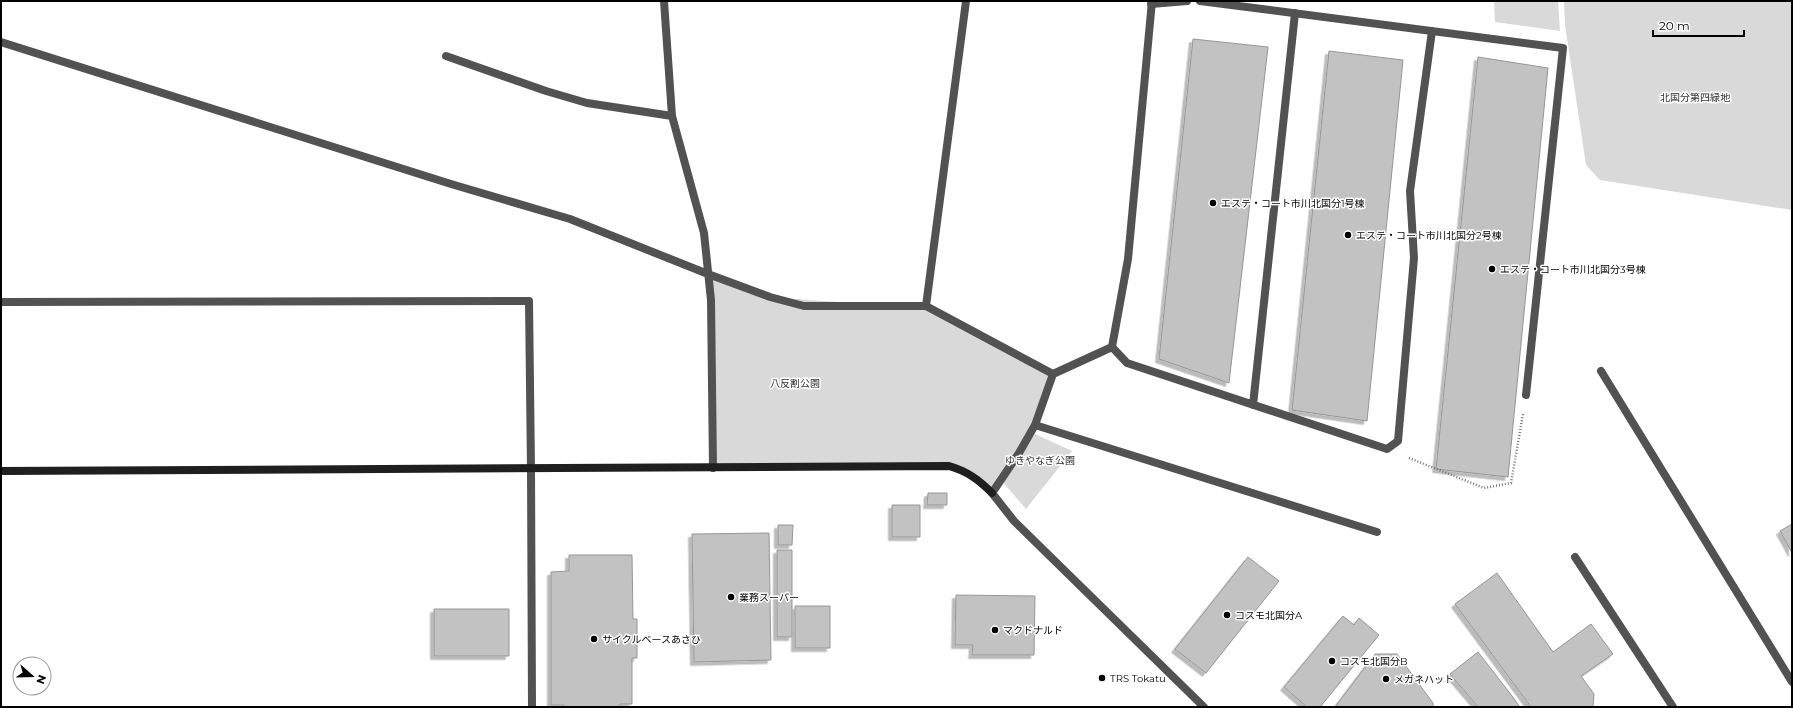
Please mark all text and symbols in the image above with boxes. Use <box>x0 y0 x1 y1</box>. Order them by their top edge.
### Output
scale bar <box>1653 12 1744 38</box>
text: 20 m <box>1659 18 1690 33</box>
park label: 北国分第四緑地 <box>1660 91 1731 104</box>
place label: エステ・コート市川北国分1号棟 <box>1221 197 1365 210</box>
marker: エステ・コート市川北国分1号棟 <box>1208 198 1218 208</box>
place label: エステ・コート市川北国分2号棟 <box>1356 229 1502 242</box>
marker: エステ・コート市川北国分2号棟 <box>1343 230 1353 240</box>
place label: エステ・コート市川北国分3号棟 <box>1500 263 1646 276</box>
marker: エステ・コート市川北国分3号棟 <box>1487 264 1497 274</box>
park label: 八反割公園 <box>770 377 820 390</box>
park label: ゆきやなぎ公園 <box>1005 454 1075 467</box>
place label: 業務スーパー <box>739 591 799 604</box>
marker: 業務スーパー <box>726 592 736 602</box>
place label: コスモ北国分A <box>1235 609 1303 622</box>
marker: コスモ北国分A <box>1222 610 1232 620</box>
place label: マクドナルド <box>1003 624 1063 637</box>
marker: マクドナルド <box>990 625 1000 635</box>
place label: サイクルベースあさひ <box>602 633 701 646</box>
marker: サイクルベースあさひ <box>589 634 599 644</box>
place label: コスモ北国分B <box>1340 655 1408 668</box>
north arrow <box>12 656 52 696</box>
marker: コスモ北国分B <box>1327 656 1337 666</box>
place label: TRS Tokatu <box>1110 672 1166 685</box>
text: N <box>33 673 49 686</box>
marker: TRS Tokatu <box>1097 673 1107 683</box>
place label: メガネハット <box>1394 673 1454 686</box>
marker: メガネハット <box>1381 674 1391 684</box>

